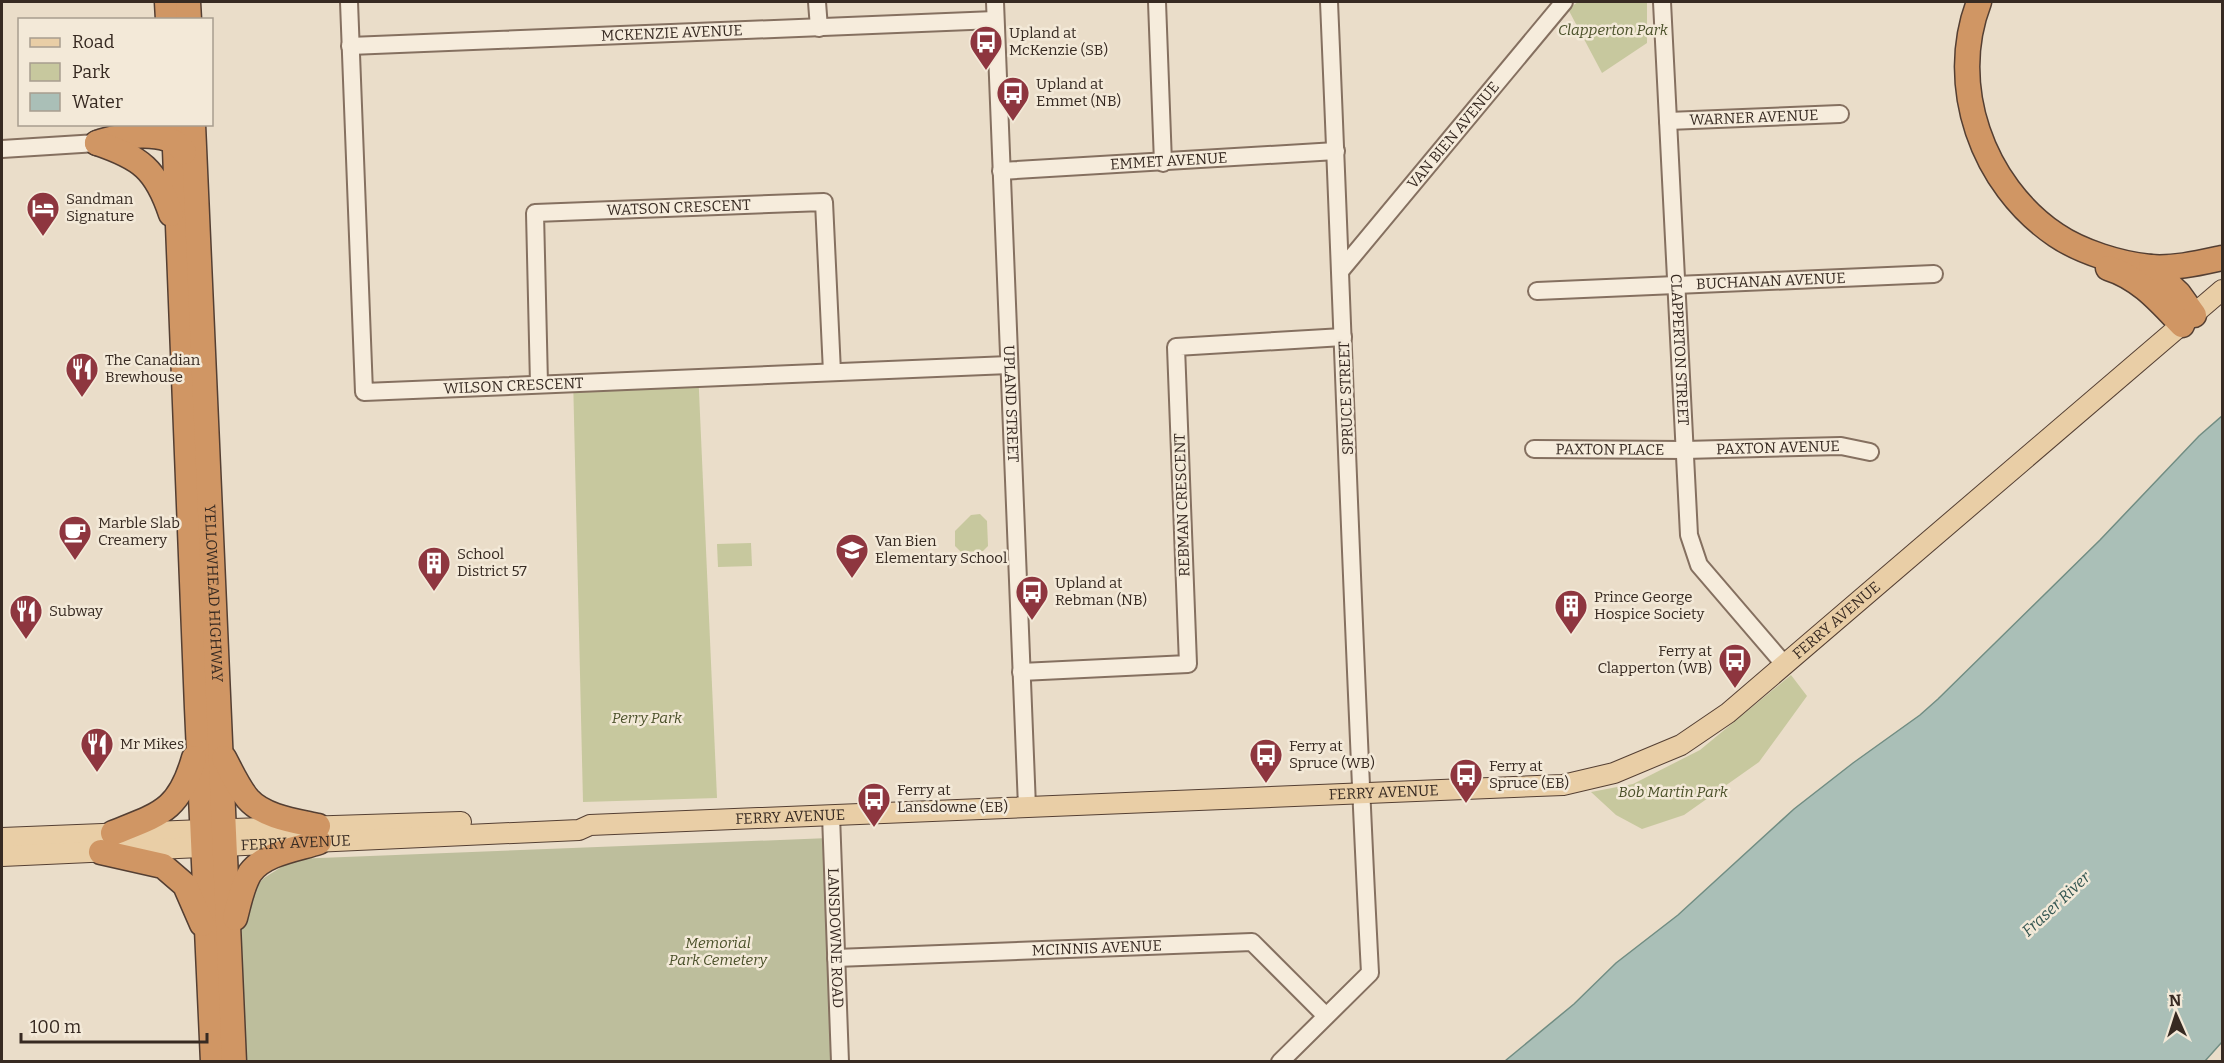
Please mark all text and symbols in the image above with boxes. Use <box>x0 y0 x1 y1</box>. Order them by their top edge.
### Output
legend <box>18 18 213 126</box>
street label: MCKENZIE AVENUE <box>601 21 743 45</box>
park label: Clapperton Park <box>1558 21 1669 39</box>
bus stop icon: Upland at McKenzie (SB) <box>968 24 1004 71</box>
place label: Upland at McKenzie (SB) <box>1009 24 1108 59</box>
text: Road <box>72 31 115 53</box>
text: Park <box>72 61 111 83</box>
bus stop icon: Upland at Emmet (NB) <box>995 75 1031 122</box>
place label: Upland at Emmet (NB) <box>1036 75 1121 110</box>
street label: VAN BIEN AVENUE <box>1404 78 1503 192</box>
text: Water <box>72 91 123 113</box>
street label: WARNER AVENUE <box>1689 106 1819 129</box>
street label: EMMET AVENUE <box>1110 149 1228 173</box>
hotel icon: Sandman Signature <box>25 190 61 237</box>
place label: Sandman Signature <box>66 190 134 225</box>
street label: WATSON CRESCENT <box>606 196 751 219</box>
street label: BUCHANAN AVENUE <box>1696 269 1846 293</box>
street label: CLAPPERTON STREET <box>1667 273 1692 426</box>
street label: SPRUCE STREET <box>1335 341 1357 455</box>
street label: UPLAND STREET <box>1000 345 1022 463</box>
restaurant icon: The Canadian Brewhouse <box>64 351 100 398</box>
place label: The Canadian Brewhouse <box>105 351 201 386</box>
street label: WILSON CRESCENT <box>443 374 584 398</box>
street label: REBMAN CRESCENT <box>1170 433 1194 577</box>
street label: PAXTON AVENUE <box>1716 437 1840 458</box>
street label: PAXTON PLACE <box>1556 440 1664 459</box>
street label: YELLOWHEAD HIGHWAY <box>201 504 226 683</box>
cafe icon: Marble Slab Creamery <box>57 514 93 561</box>
place label: Marble Slab Creamery <box>98 514 180 549</box>
school or university icon: Van Bien Elementary School <box>834 532 870 579</box>
place label: Van Bien Elementary School <box>875 532 1007 567</box>
building icon: School District 57 <box>416 545 452 592</box>
place label: School District 57 <box>457 545 527 580</box>
bus stop icon: Upland at Rebman (NB) <box>1014 574 1050 621</box>
place label: Upland at Rebman (NB) <box>1055 574 1147 609</box>
street label: FERRY AVENUE <box>1789 578 1884 663</box>
building icon: Prince George Hospice Society <box>1553 588 1589 635</box>
place label: Prince George Hospice Society <box>1594 588 1704 623</box>
restaurant icon: Subway <box>8 593 44 640</box>
place label: Subway <box>49 602 103 620</box>
place label: Ferry at Clapperton (WB) <box>1597 642 1713 677</box>
bus stop icon: Ferry at Clapperton (WB) <box>1717 642 1753 689</box>
park label: Perry Park <box>612 709 683 727</box>
restaurant icon: Mr Mikes <box>79 726 115 773</box>
place label: Mr Mikes <box>120 735 184 753</box>
bus stop icon: Ferry at Spruce (WB) <box>1248 737 1284 784</box>
place label: Ferry at Spruce (WB) <box>1289 737 1375 772</box>
bus stop icon: Ferry at Spruce (EB) <box>1448 757 1484 804</box>
place label: Ferry at Spruce (EB) <box>1489 757 1569 792</box>
bus stop icon: Ferry at Lansdowne (EB) <box>856 781 892 828</box>
place label: Ferry at Lansdowne (EB) <box>897 781 1008 816</box>
street label: FERRY AVENUE <box>1328 781 1439 804</box>
park label: Bob Martin Park <box>1618 783 1729 801</box>
street label: FERRY AVENUE <box>735 806 845 828</box>
street label: FERRY AVENUE <box>240 831 351 854</box>
street label: LANSDOWNE ROAD <box>824 867 847 1008</box>
water label: Fraser River <box>2018 867 2095 940</box>
park label: Memorial Park Cemetery <box>669 934 768 969</box>
street label: MCINNIS AVENUE <box>1031 936 1162 959</box>
north arrow <box>2146 985 2206 1045</box>
text: N <box>2169 991 2182 1010</box>
scale bar <box>21 1006 207 1044</box>
text: 100 m <box>30 1016 81 1038</box>

